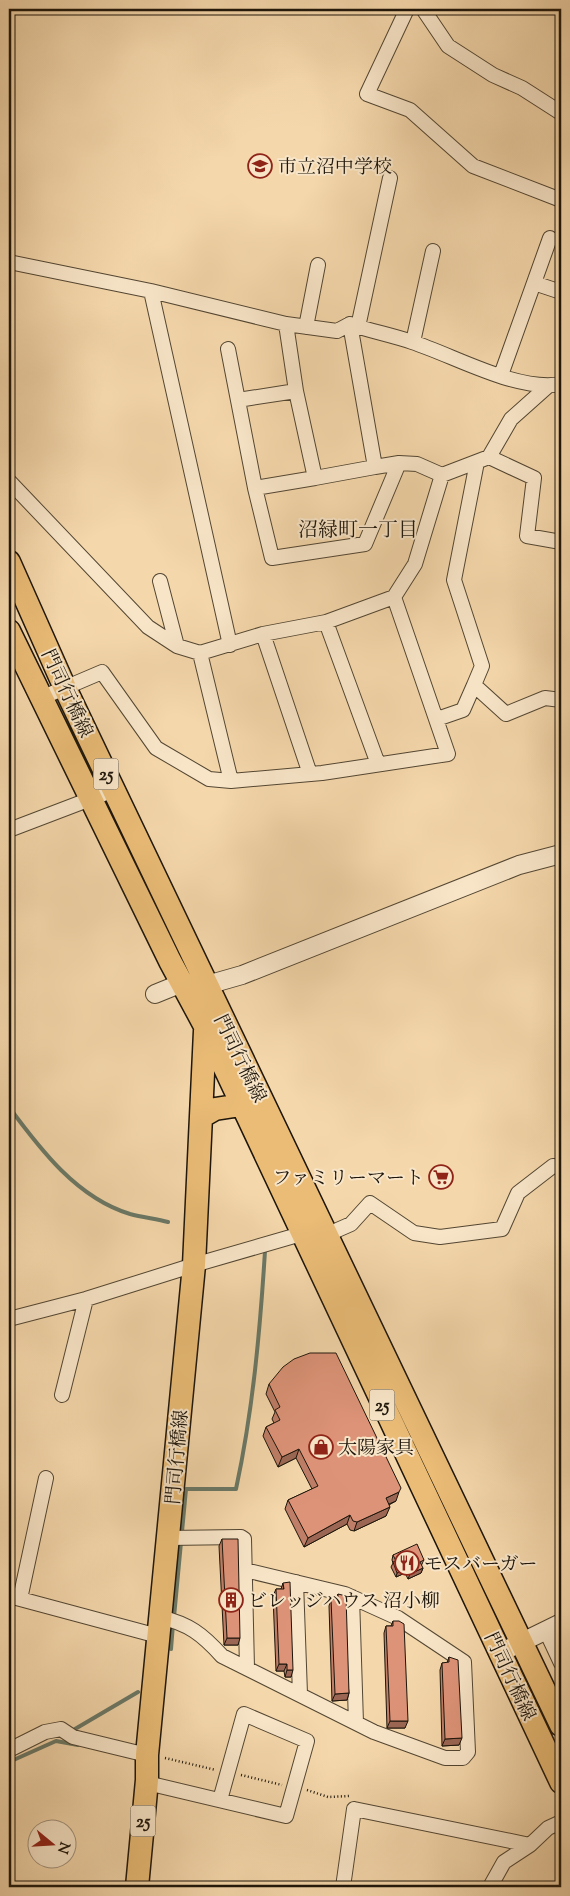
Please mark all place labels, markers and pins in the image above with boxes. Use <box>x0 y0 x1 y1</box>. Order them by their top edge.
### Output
school or university icon: 市立沼中学校 <box>247 153 273 179</box>
place label: 市立沼中学校 <box>278 155 392 182</box>
supermarket icon: ファミリーマート <box>428 1164 454 1190</box>
place label: ファミリーマート <box>272 1166 424 1193</box>
shop icon: 太陽家具 <box>308 1434 334 1460</box>
place label: 太陽家具 <box>338 1436 414 1463</box>
restaurant icon: モスバーガー <box>394 1550 420 1576</box>
place label: モスバーガー <box>424 1552 538 1579</box>
building icon: ビレッジハウス 沼小柳 <box>218 1587 244 1613</box>
place label: ビレッジハウス 沼小柳 <box>248 1589 440 1616</box>

